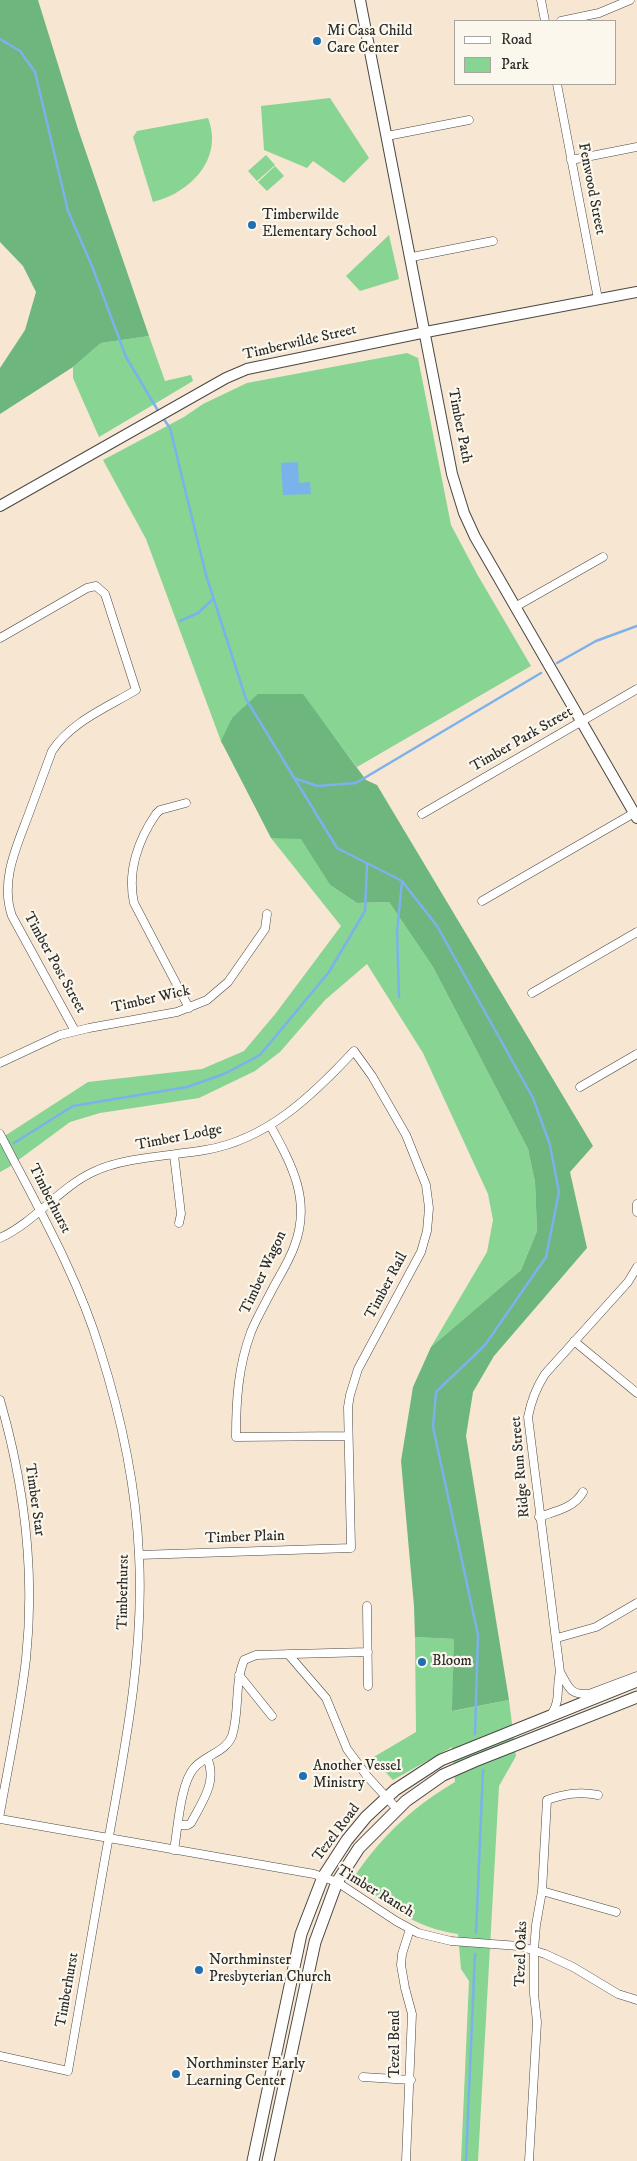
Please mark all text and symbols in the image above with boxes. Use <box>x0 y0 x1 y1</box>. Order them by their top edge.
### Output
legend <box>454 20 617 85</box>
place label: Mi Casa Child Care Center <box>327 23 412 58</box>
text: Road <box>501 30 532 49</box>
marker: Mi Casa Child Care Center <box>311 35 323 47</box>
text: Park <box>501 55 529 74</box>
street label: Fenwood Street <box>573 142 609 236</box>
place label: Timberwilde Elementary School <box>262 207 377 242</box>
marker: Timberwilde Elementary School <box>246 219 258 231</box>
street label: Timberwilde Street <box>242 321 358 365</box>
street label: Timber Path <box>443 387 475 465</box>
street label: Timber Park Street <box>468 703 576 777</box>
street label: Timber Post Street <box>19 909 89 1017</box>
street label: Timber Wick <box>110 982 192 1018</box>
street label: Timber Lodge <box>134 1121 224 1155</box>
street label: Timberhurst <box>24 1161 74 1237</box>
street label: Timber Wagon <box>237 1228 291 1318</box>
street label: Timber Rail <box>362 1249 412 1323</box>
street label: Ridge Run Street <box>508 1416 534 1518</box>
street label: Timber Star <box>20 1463 48 1537</box>
street label: Timber Plain <box>205 1528 285 1548</box>
street label: Timberhurst <box>114 1554 134 1630</box>
place label: Bloom <box>432 1653 472 1671</box>
marker: Bloom <box>416 1656 428 1668</box>
place label: Another Vessel Ministry <box>313 1758 401 1793</box>
marker: Another Vessel Ministry <box>297 1770 309 1782</box>
street label: Tezel Road <box>309 1801 365 1865</box>
street label: Timber Ranch <box>333 1862 417 1922</box>
street label: Tezel Oaks <box>512 1921 532 1987</box>
street label: Timberhurst <box>53 1951 83 2029</box>
place label: Northminster Presbyterian Church <box>209 1952 331 1987</box>
marker: Northminster Presbyterian Church <box>193 1964 205 1976</box>
street label: Tezel Bend <box>387 2010 405 2078</box>
place label: Northminster Early Learning Center <box>186 2056 305 2091</box>
marker: Northminster Early Learning Center <box>170 2068 182 2080</box>

